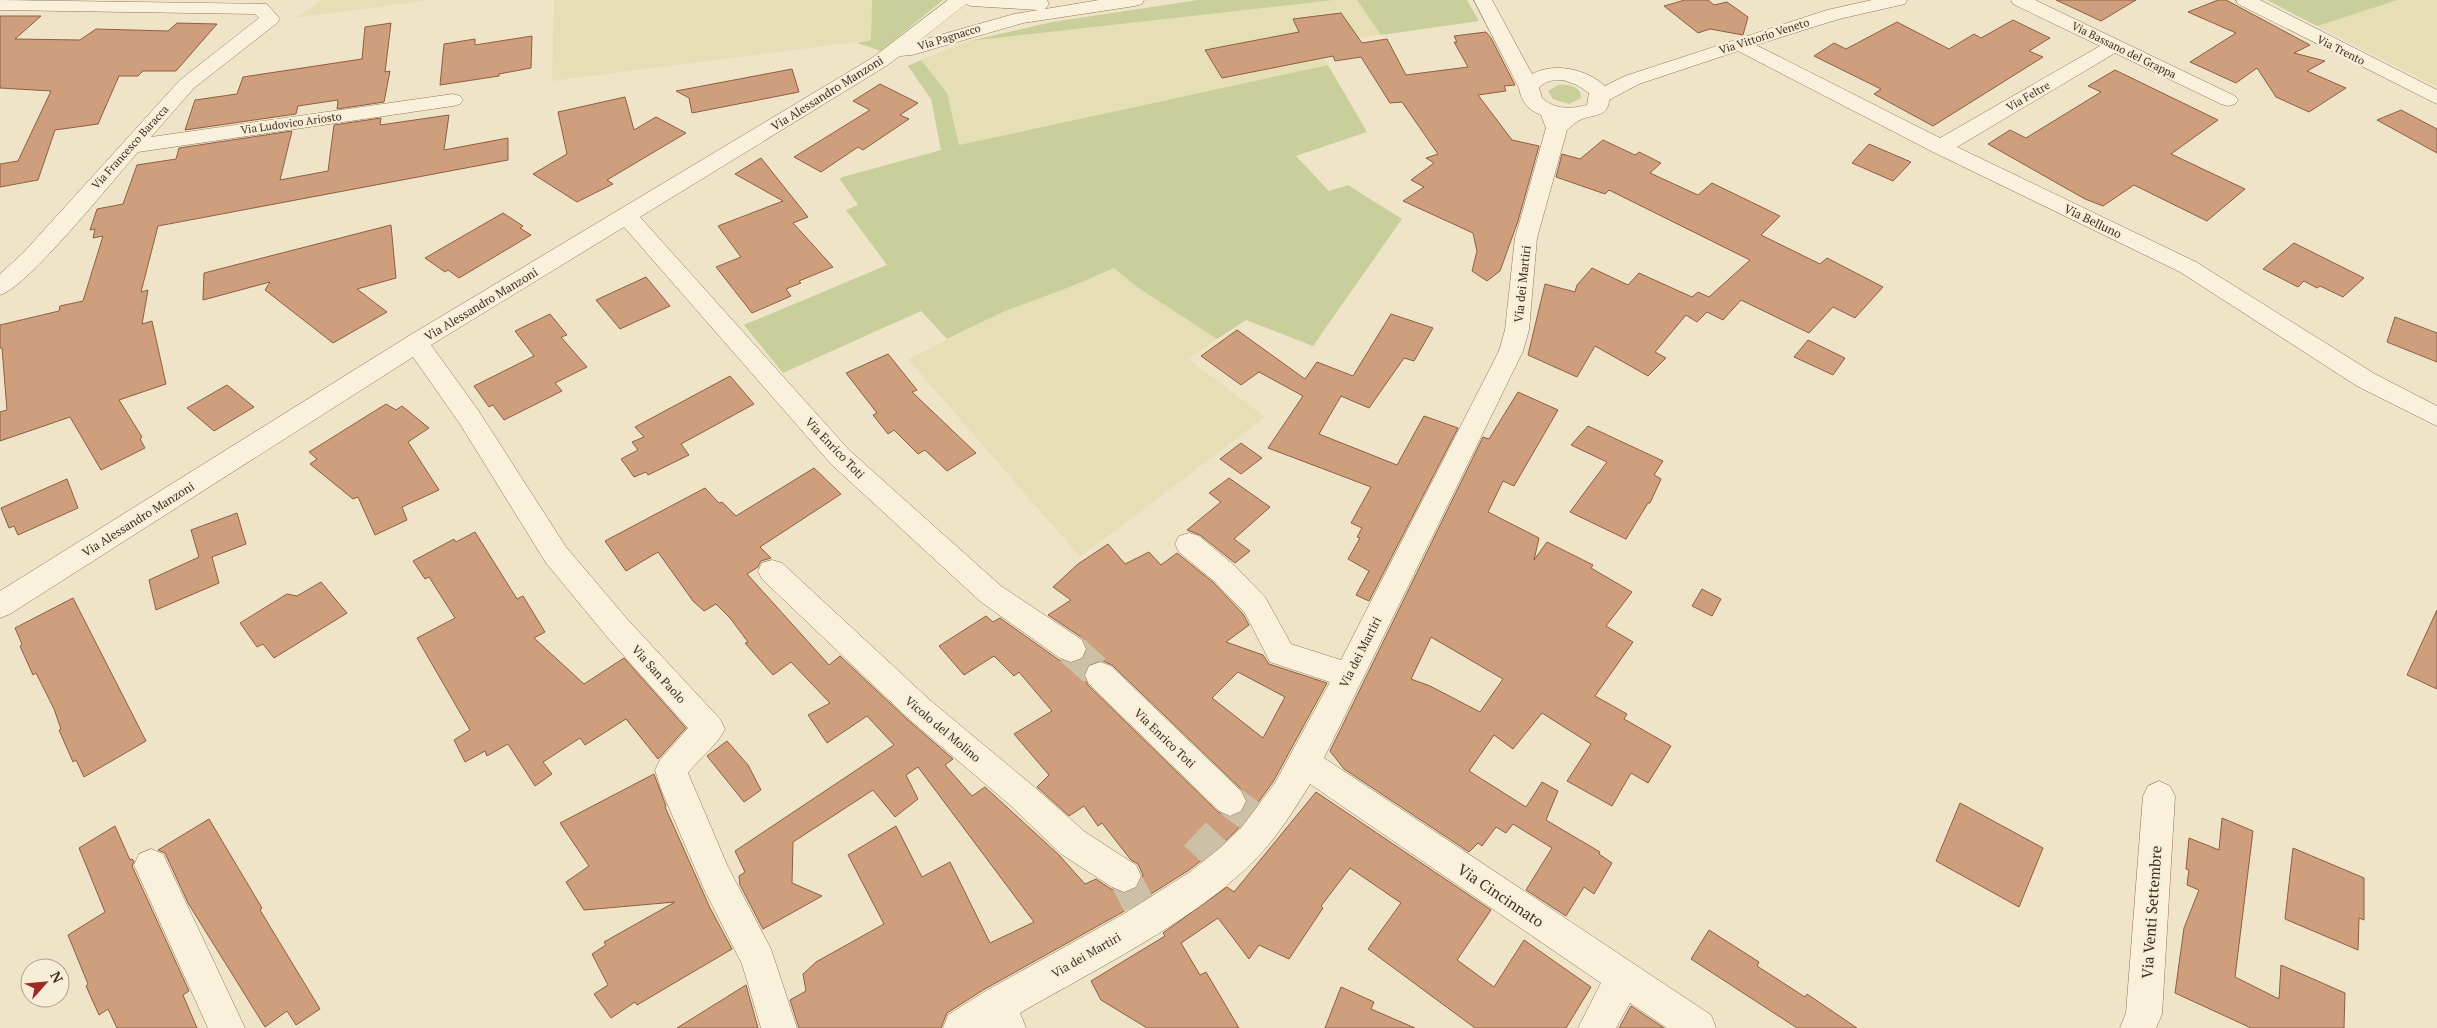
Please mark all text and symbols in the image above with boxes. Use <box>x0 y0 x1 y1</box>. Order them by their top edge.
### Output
street label: Via Vittorio Veneto <box>1717 15 1811 57</box>
street label: Via Bassano del Grappa <box>2069 19 2179 82</box>
street label: Via Pagnacco <box>916 21 982 53</box>
street label: Via Trento <box>2315 32 2367 68</box>
street label: Via Alessandro Manzoni <box>768 52 886 134</box>
street label: Via Feltre <box>2004 78 2053 114</box>
street label: Via Francesco Baracca <box>89 102 172 192</box>
street label: Via Ludovico Ariosto <box>240 109 342 137</box>
street label: Via Belluno <box>2062 201 2125 242</box>
street label: Via dei Martiri <box>1510 244 1534 323</box>
street label: Via Alessandro Manzoni <box>422 264 541 344</box>
street label: Via Enrico Toti <box>802 414 868 482</box>
street label: Via Alessandro Manzoni <box>79 478 197 560</box>
street label: Via dei Martiri <box>1336 614 1384 690</box>
street label: Via San Paolo <box>629 642 689 707</box>
street label: Vicolo del Molino <box>902 693 984 765</box>
street label: Via Enrico Toti <box>1131 705 1199 771</box>
street label: Via Venti Settembre <box>2136 845 2166 979</box>
street label: Via Cincinnato <box>1454 859 1548 931</box>
street label: Via dei Martiri <box>1049 929 1124 981</box>
north arrow <box>20 958 70 1008</box>
text: N <box>46 968 68 986</box>

